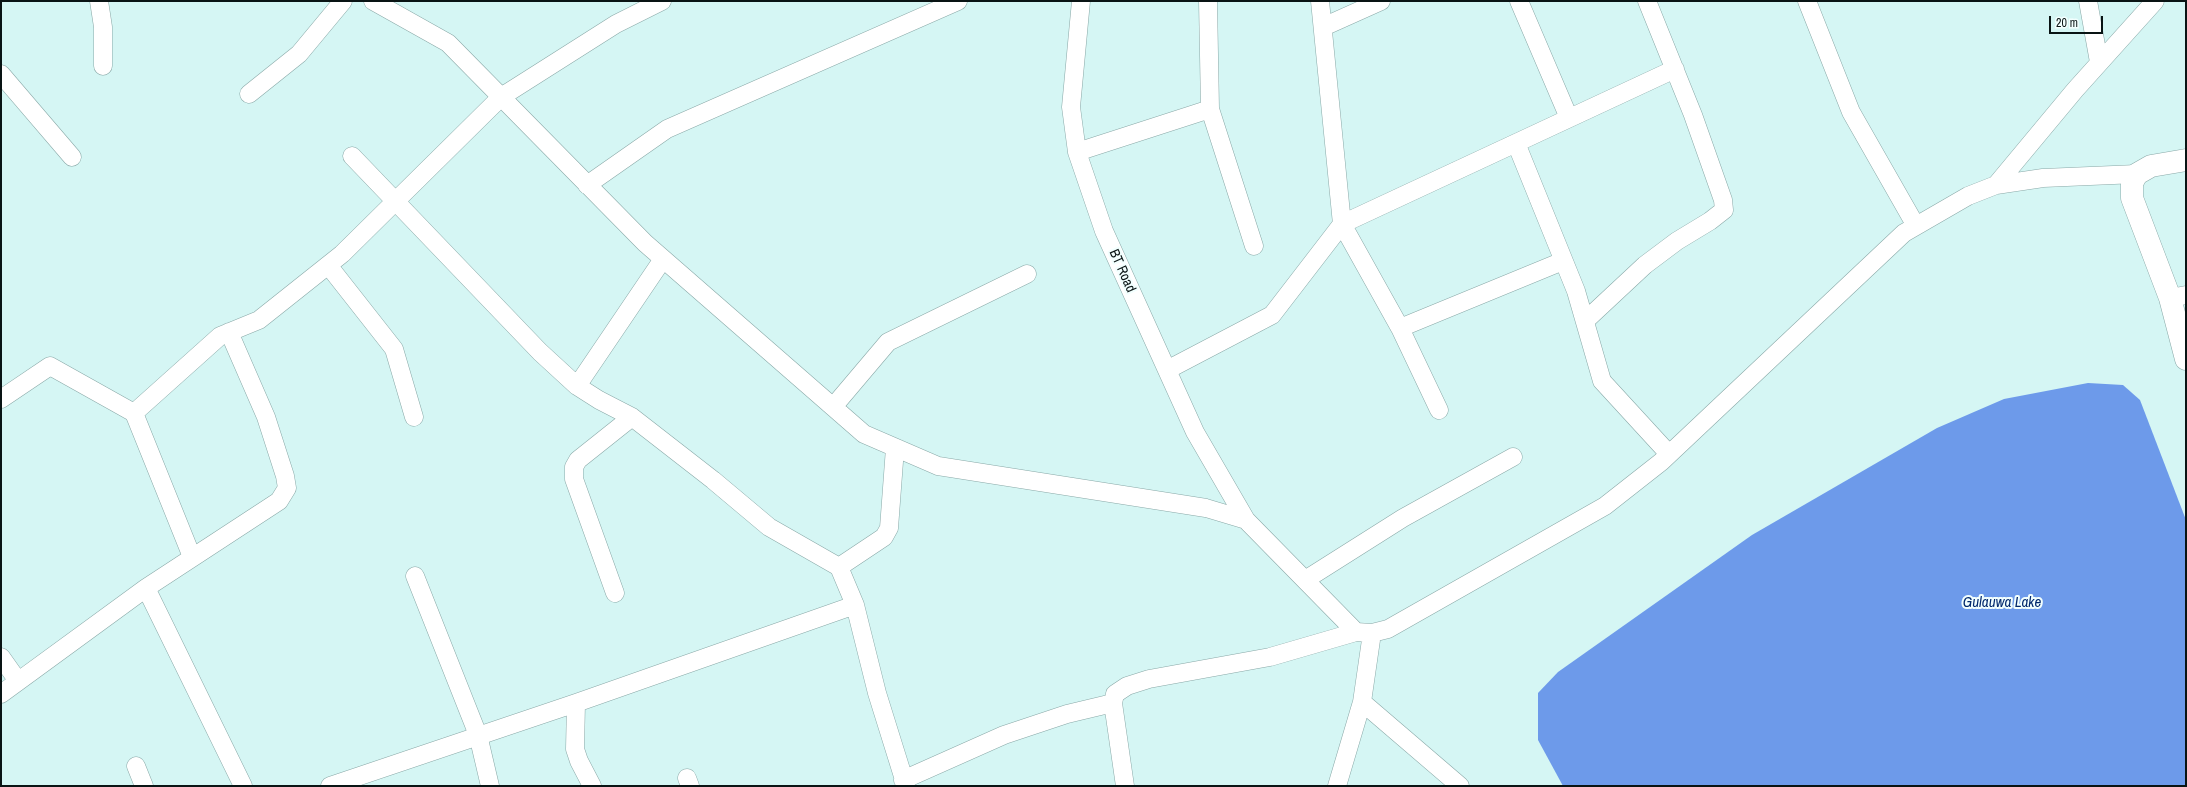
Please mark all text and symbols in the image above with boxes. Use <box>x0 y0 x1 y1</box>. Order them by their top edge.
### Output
scale bar <box>2051 8 2105 34</box>
text: 20 m <box>2056 15 2078 31</box>
street label: BT Road <box>1105 247 1139 295</box>
water label: Gulauwa Lake <box>1963 594 2041 612</box>

